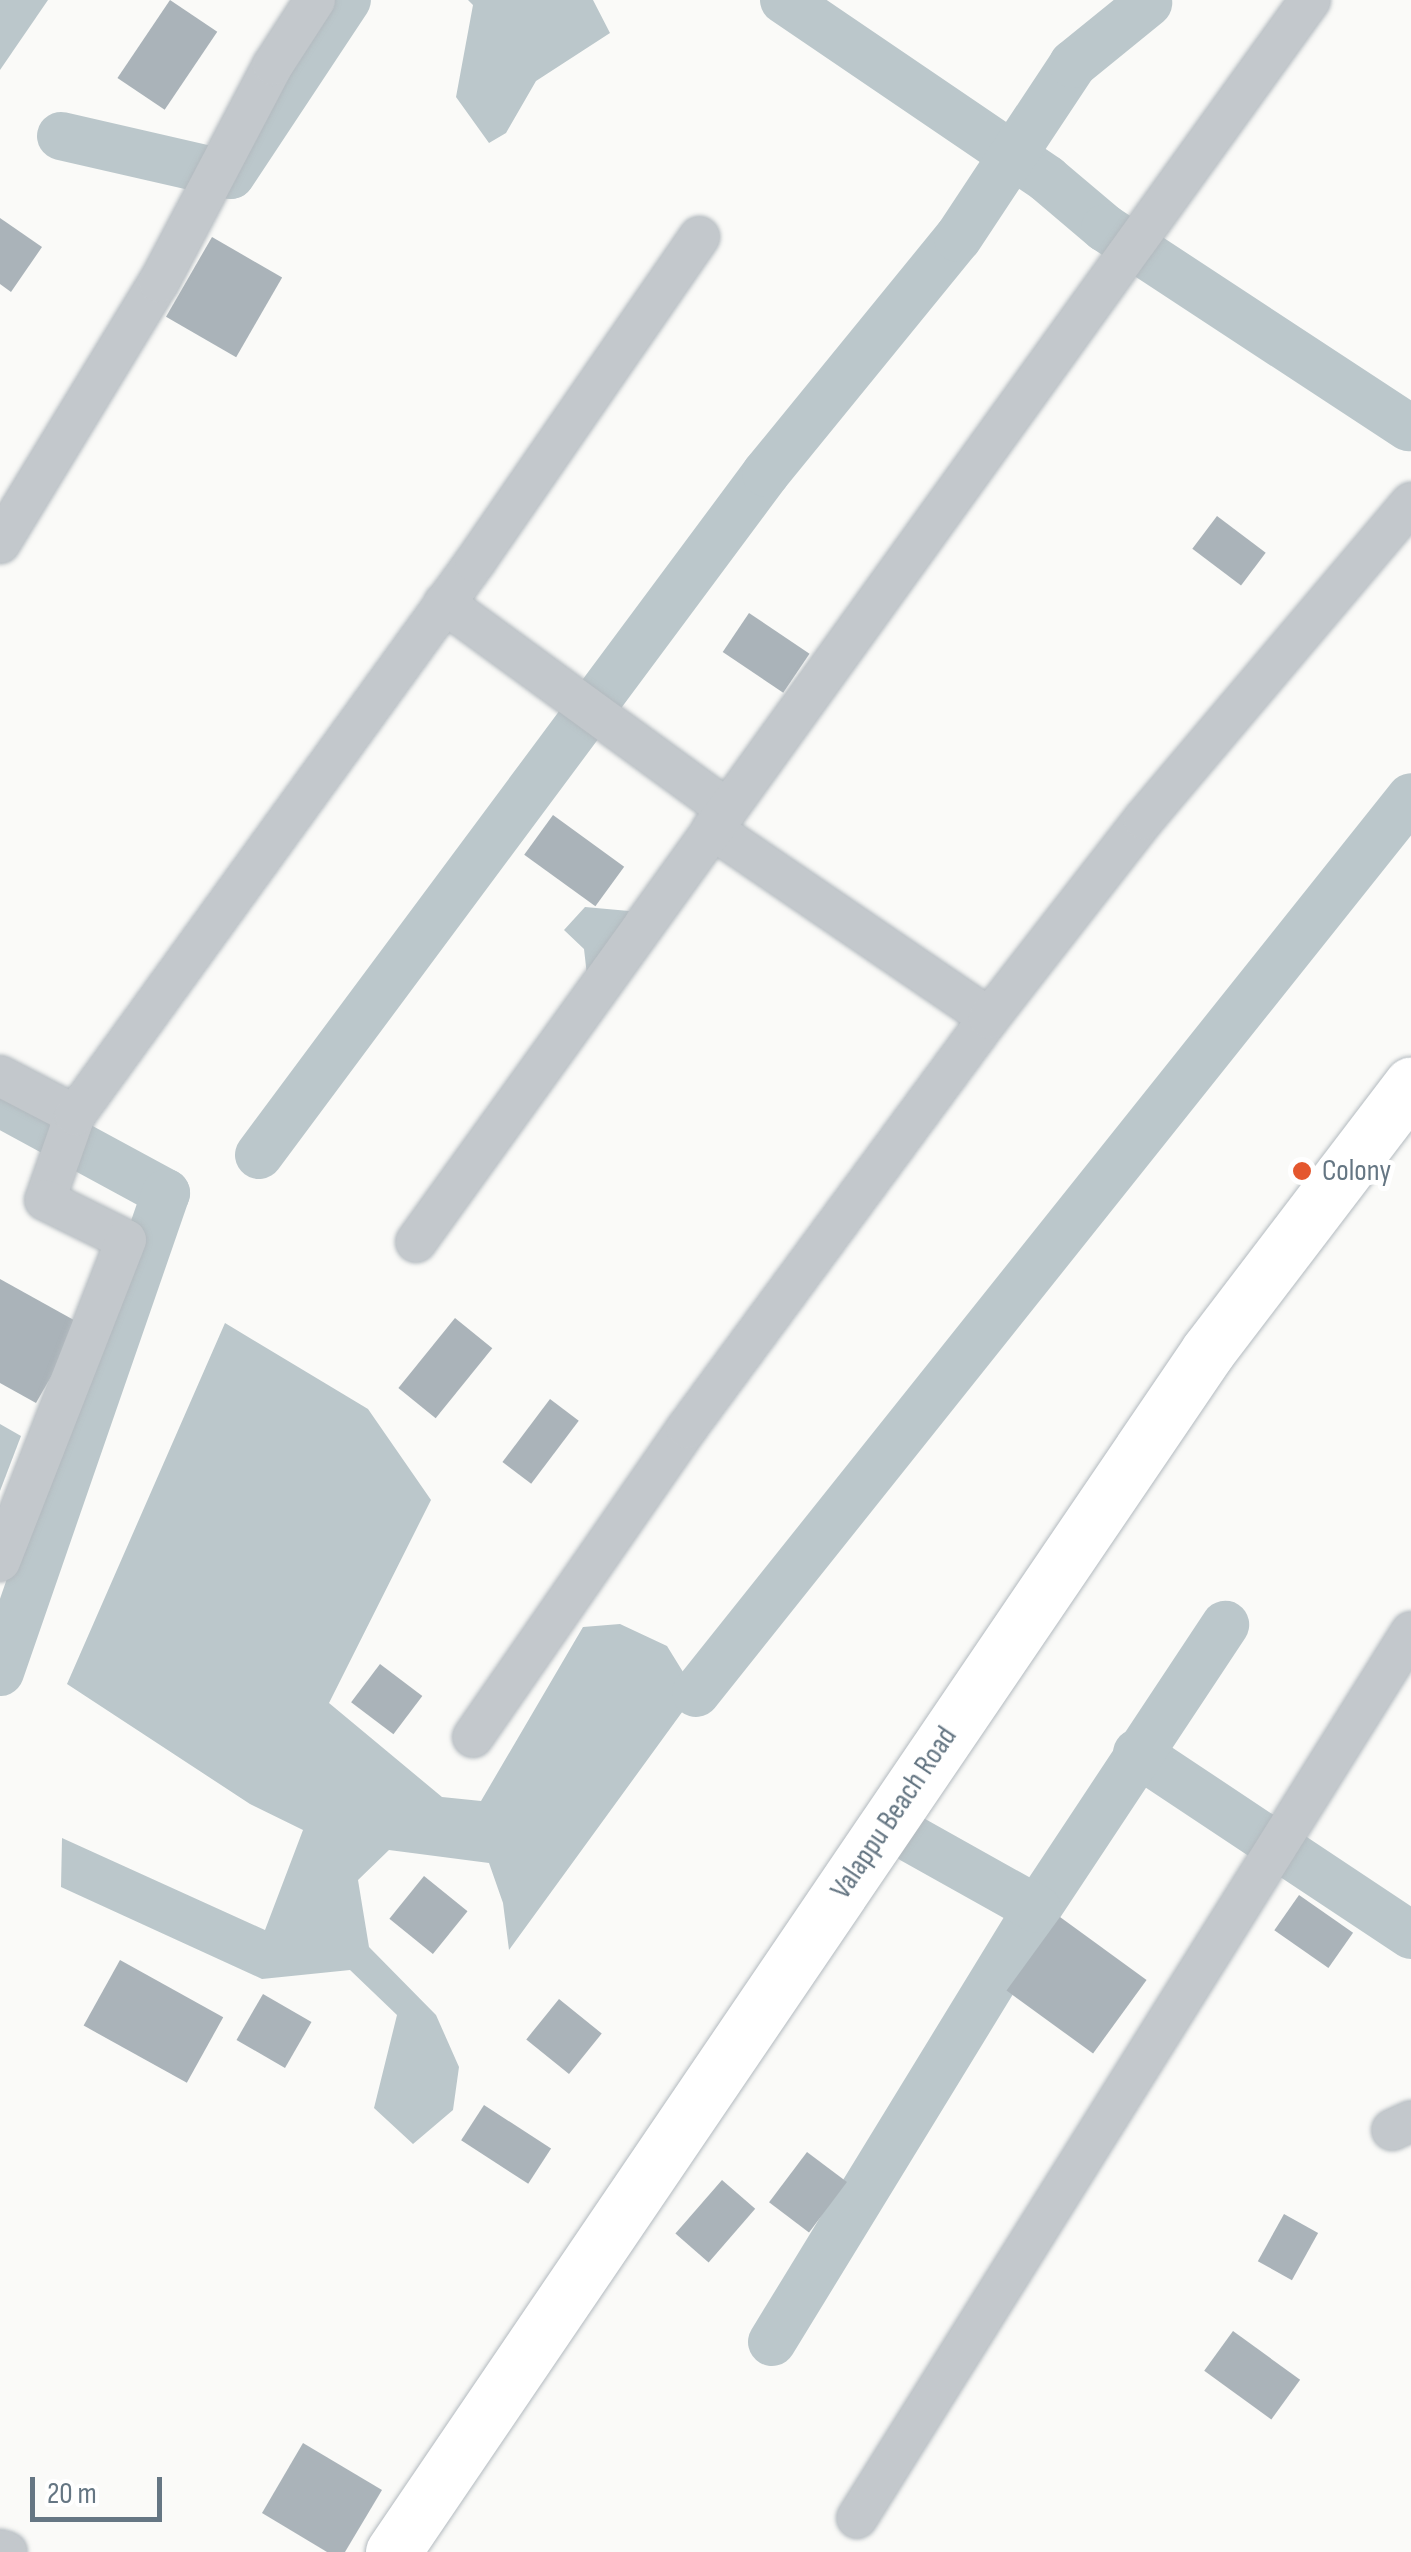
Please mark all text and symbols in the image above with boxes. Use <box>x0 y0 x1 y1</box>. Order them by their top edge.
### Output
place label: Colony <box>1322 1153 1391 1189</box>
marker: Colony <box>1291 1160 1313 1182</box>
street label: Valappu Beach Road <box>823 1720 965 1906</box>
scale bar <box>35 2457 168 2519</box>
text: 20 m <box>47 2476 97 2512</box>

